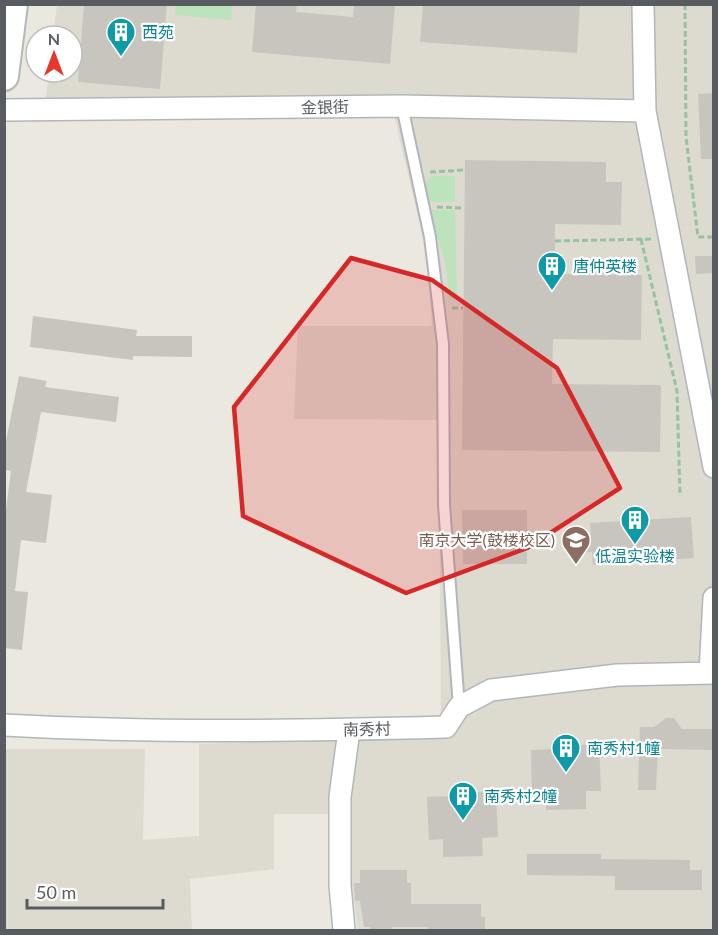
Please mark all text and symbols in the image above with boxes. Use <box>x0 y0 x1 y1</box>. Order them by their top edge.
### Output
building icon: 西苑 <box>105 16 137 58</box>
place label: 西苑 <box>142 22 174 41</box>
north arrow <box>24 24 84 84</box>
text: N <box>48 29 60 48</box>
street label: 金银街 <box>301 97 349 116</box>
building icon: 唐仲英楼 <box>536 250 568 292</box>
place label: 唐仲英楼 <box>573 256 637 275</box>
building icon: 低温实验楼 <box>619 504 651 546</box>
school or university icon: 南京大学(鼓楼校区) <box>560 524 592 566</box>
place label: 南京大学(鼓楼校区) <box>418 530 555 549</box>
place label: 低温实验楼 <box>595 546 675 565</box>
street label: 南秀村 <box>343 719 391 738</box>
building icon: 南秀村1幢 <box>550 732 582 774</box>
place label: 南秀村1幢 <box>587 738 660 757</box>
building icon: 南秀村2幢 <box>447 780 479 822</box>
place label: 南秀村2幢 <box>484 786 557 805</box>
scale bar <box>27 872 164 910</box>
text: 50 m <box>36 881 76 903</box>

